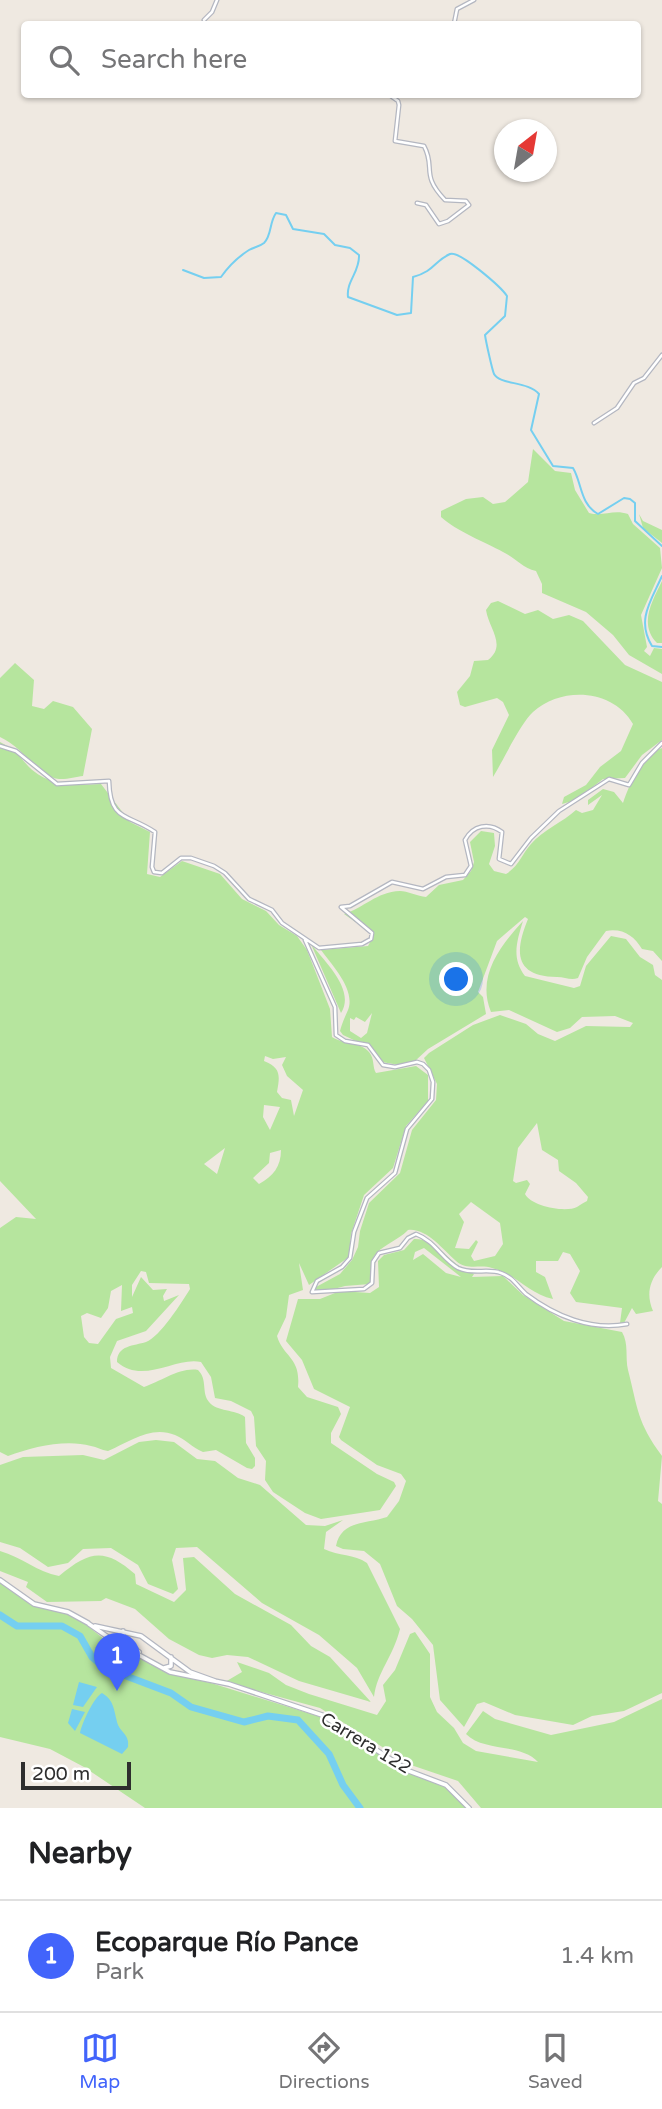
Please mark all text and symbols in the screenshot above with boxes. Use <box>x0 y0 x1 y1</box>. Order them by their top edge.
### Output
search box <box>21 21 641 98</box>
icon: search <box>45 41 83 79</box>
text: Search here <box>101 44 247 75</box>
north arrow <box>494 119 557 182</box>
your location <box>439 962 473 996</box>
pin: 1 <box>94 1633 140 1691</box>
street label: Carrera 122 <box>317 1707 415 1779</box>
scale bar <box>21 1759 131 1791</box>
text: 200 m <box>32 1763 90 1785</box>
text: Nearby <box>28 1835 132 1872</box>
text: Ecoparque Río Pance <box>95 1927 358 1958</box>
text: 1 <box>44 1942 58 1970</box>
text: 1.4 km <box>560 1942 634 1970</box>
text: Park <box>95 1958 144 1986</box>
tab: Map <box>79 2029 120 2093</box>
tab: Directions <box>279 2029 370 2093</box>
tab: Saved <box>528 2029 583 2093</box>

